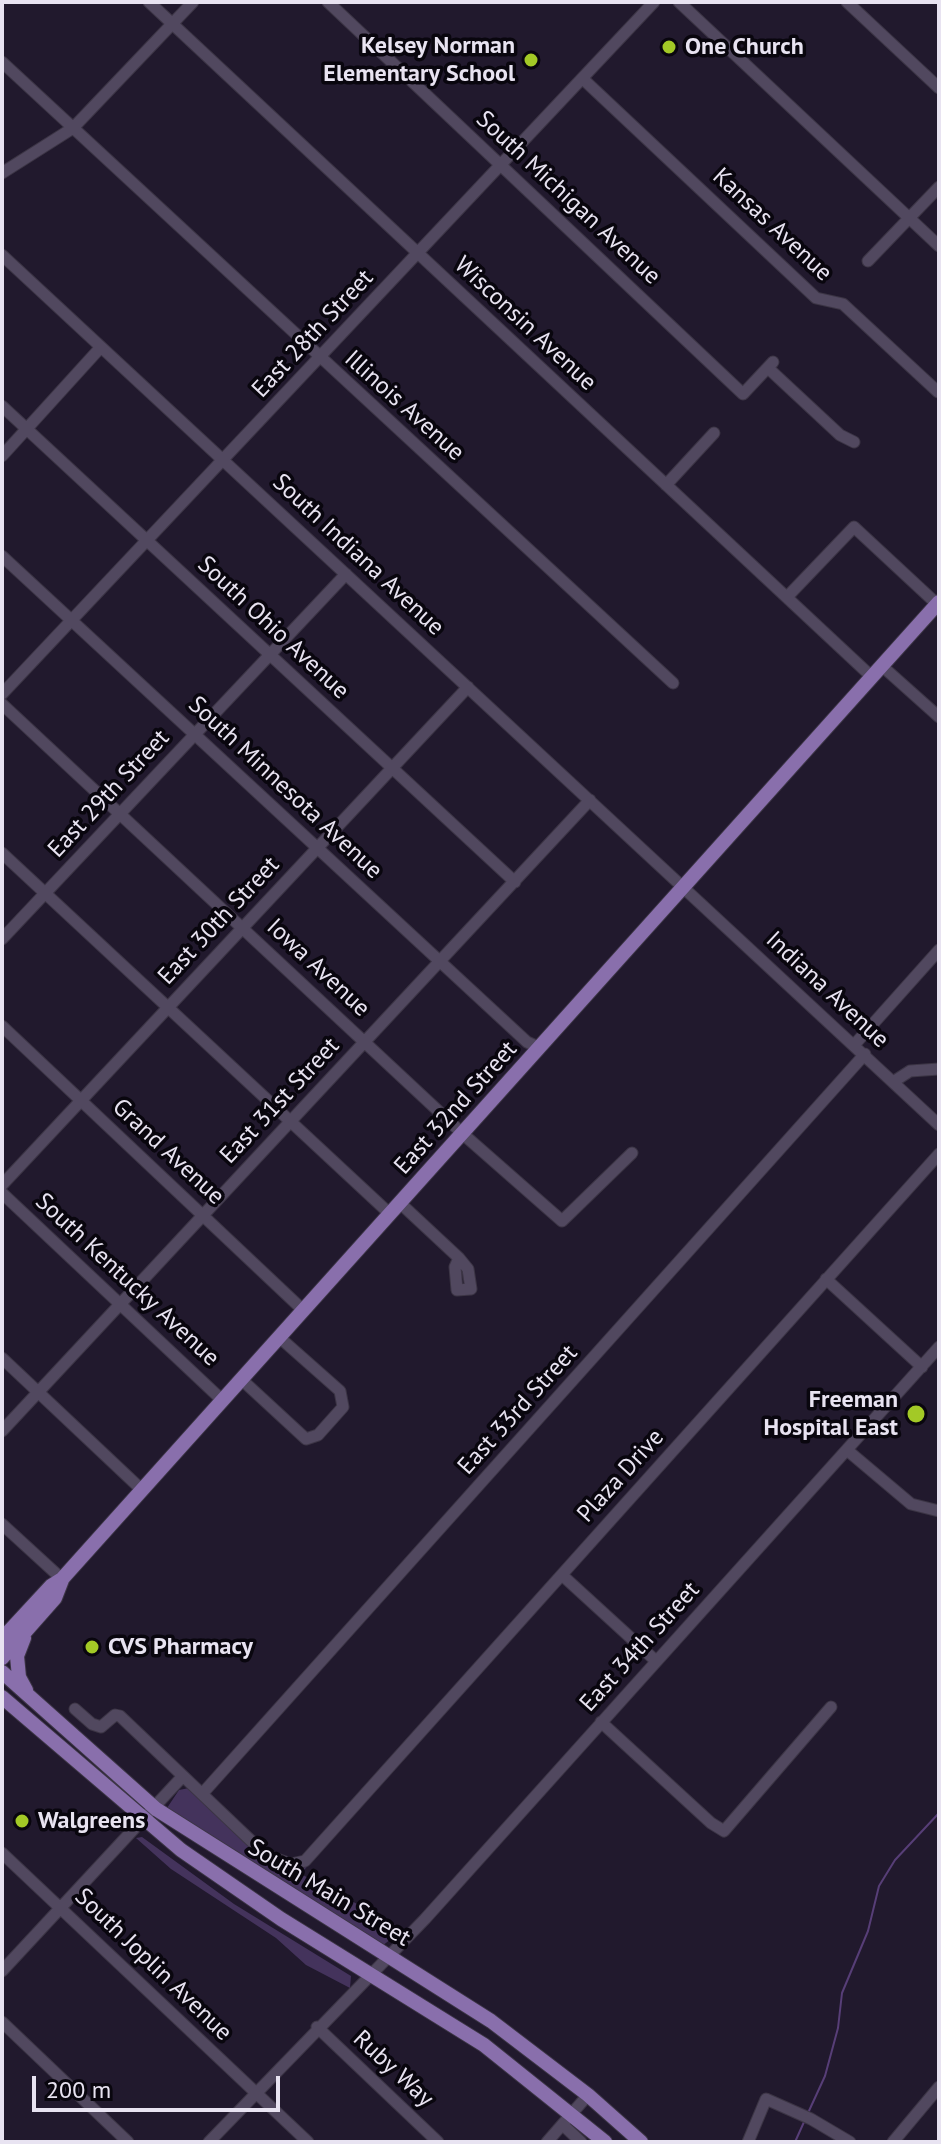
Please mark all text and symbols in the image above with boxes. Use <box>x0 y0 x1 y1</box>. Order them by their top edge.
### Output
place label: Kelsey Norman Elementary School <box>323 32 515 88</box>
place label: One Church <box>685 33 804 61</box>
marker: One Church <box>660 38 678 56</box>
marker: Kelsey Norman Elementary School <box>522 51 540 69</box>
street label: South Michigan Avenue <box>470 105 666 291</box>
street label: Kansas Avenue <box>706 162 838 288</box>
street label: Wisconsin Avenue <box>448 251 602 397</box>
street label: East 28th Street <box>246 264 380 404</box>
street label: Illinois Avenue <box>338 345 470 467</box>
street label: South Indiana Avenue <box>266 468 450 642</box>
street label: South Ohio Avenue <box>191 550 355 706</box>
street label: South Minnesota Avenue <box>182 691 388 885</box>
street label: East 29th Street <box>42 724 176 864</box>
street label: East 30th Street <box>152 851 286 991</box>
street label: Iowa Avenue <box>260 913 376 1023</box>
street label: Indiana Avenue <box>759 926 895 1054</box>
street label: East 31st Street <box>214 1032 346 1170</box>
street label: East 32nd Street <box>389 1035 523 1181</box>
street label: Grand Avenue <box>106 1093 230 1211</box>
street label: South Kentucky Avenue <box>29 1187 225 1373</box>
street label: East 33rd Street <box>452 1339 584 1481</box>
place label: Freeman Hospital East <box>764 1386 898 1442</box>
marker: Freeman Hospital East <box>905 1403 927 1425</box>
street label: Plaza Drive <box>572 1424 670 1528</box>
street label: East 34th Street <box>574 1576 706 1718</box>
place label: CVS Pharmacy <box>108 1633 253 1661</box>
marker: CVS Pharmacy <box>83 1638 101 1656</box>
place label: Walgreens <box>38 1807 145 1835</box>
marker: Walgreens <box>13 1812 31 1830</box>
street label: South Main Street <box>243 1833 415 1953</box>
street label: South Joplin Avenue <box>69 1883 237 2047</box>
street label: Ruby Way <box>347 2025 439 2113</box>
scale bar <box>36 2060 284 2110</box>
text: 200 m <box>46 2074 111 2105</box>

